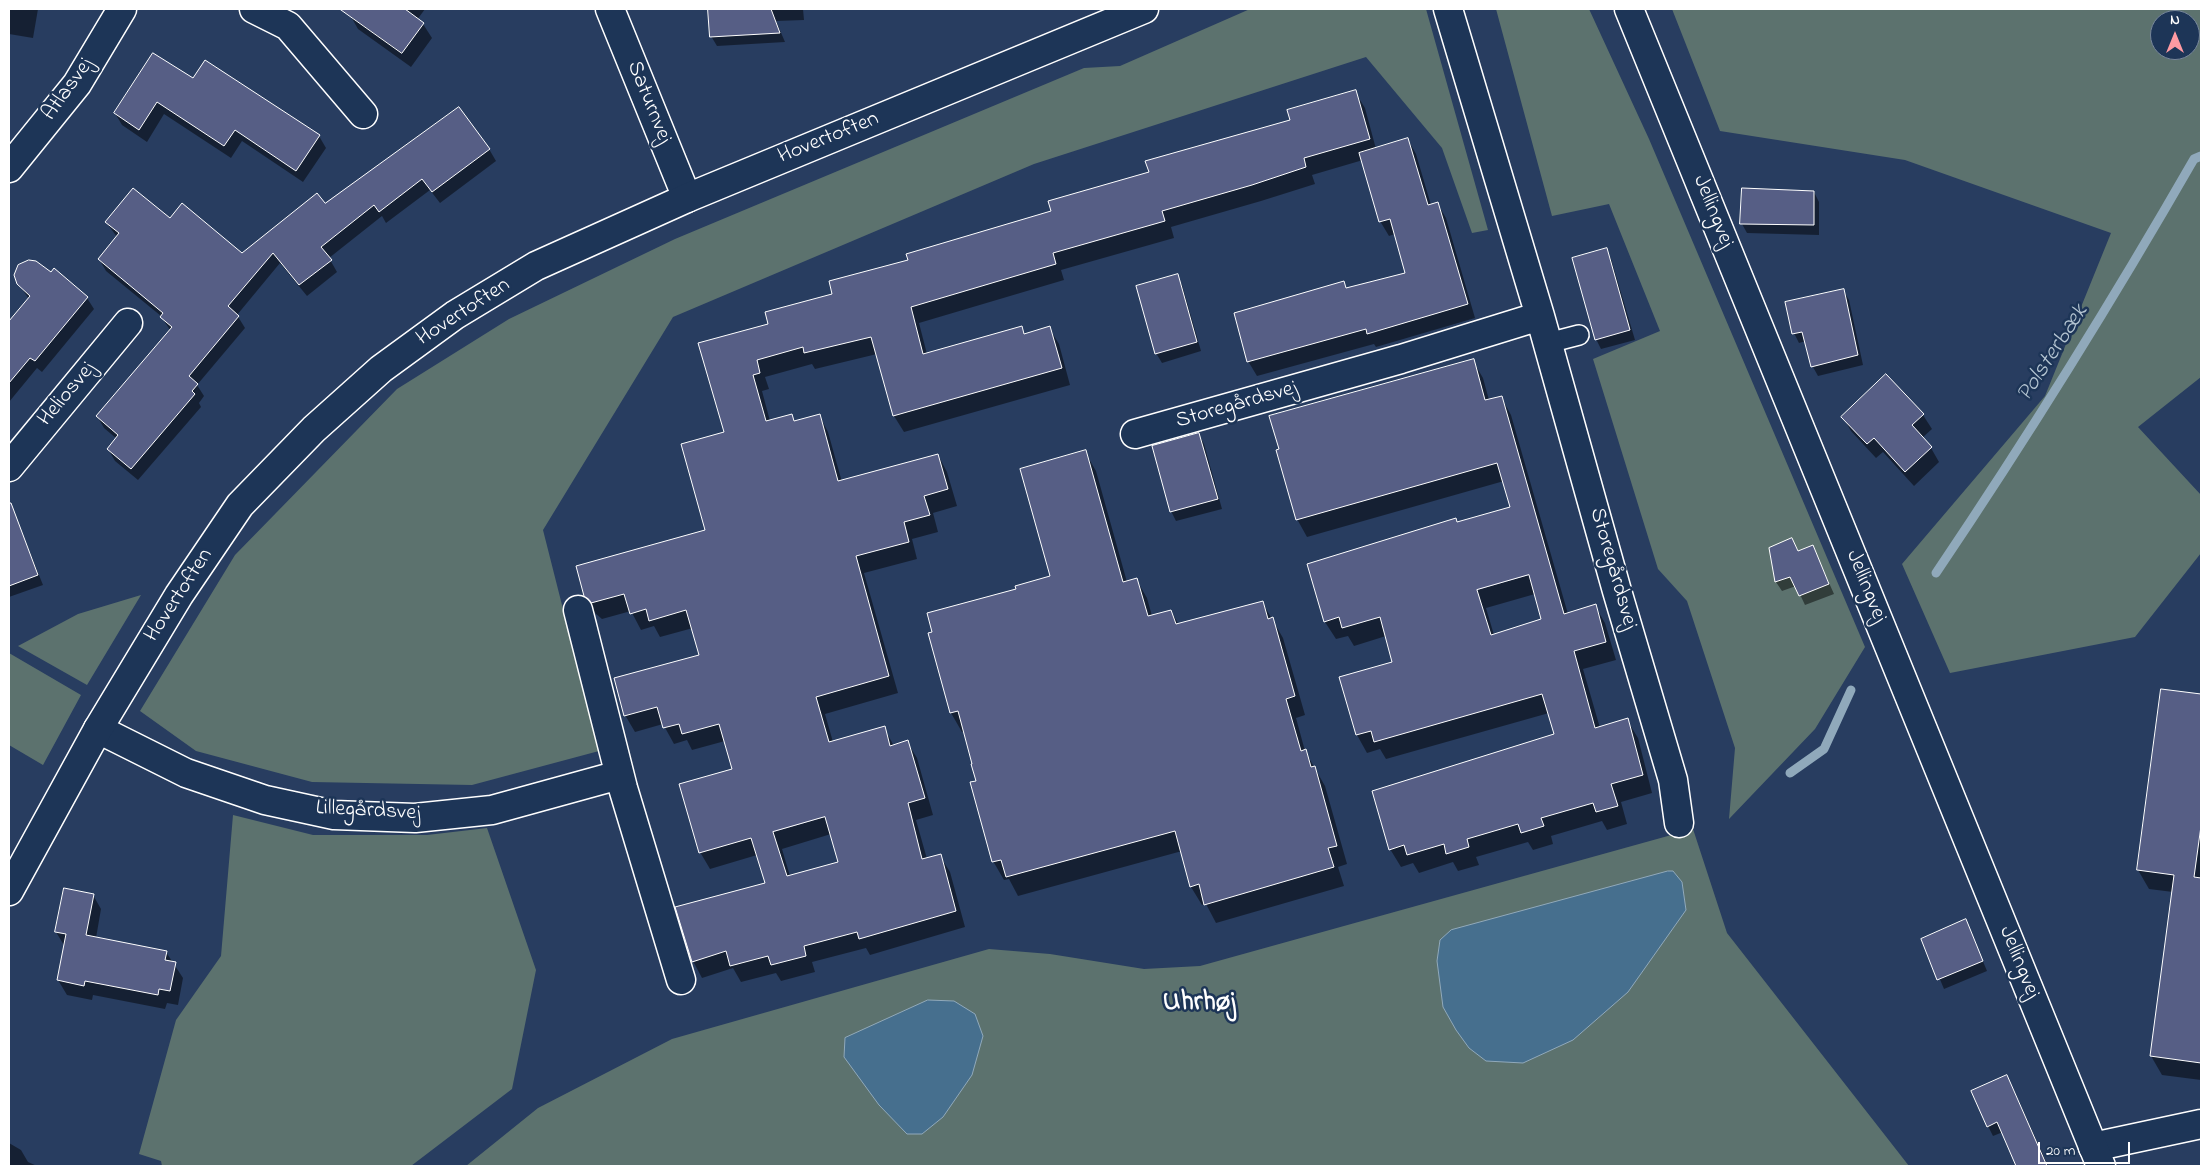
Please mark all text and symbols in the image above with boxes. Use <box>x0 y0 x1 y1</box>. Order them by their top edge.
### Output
north arrow <box>2150 10 2200 60</box>
text: N <box>2170 10 2180 31</box>
street label: Atlasvej <box>37 53 101 127</box>
street label: Saturnvej <box>619 58 677 148</box>
street label: Hovertoften <box>775 107 883 171</box>
street label: Jellingvej <box>1686 172 1738 252</box>
street label: Hovertoften <box>412 273 516 353</box>
water label: Polsterbæk <box>2012 300 2096 408</box>
street label: Heliosvej <box>33 357 103 433</box>
street label: Storegårdsvej <box>1173 376 1301 436</box>
street label: Storegårdsvej <box>1582 505 1642 633</box>
street label: Hovertoften <box>140 544 220 648</box>
street label: Jellingvej <box>1839 547 1891 627</box>
street label: Lillegårdsvej <box>315 796 421 828</box>
street label: Jellingvej <box>1992 923 2044 1003</box>
district label: Uhrhøj <box>1163 987 1235 1021</box>
scale bar <box>2040 1132 2132 1164</box>
text: 20 m <box>2046 1140 2075 1162</box>

